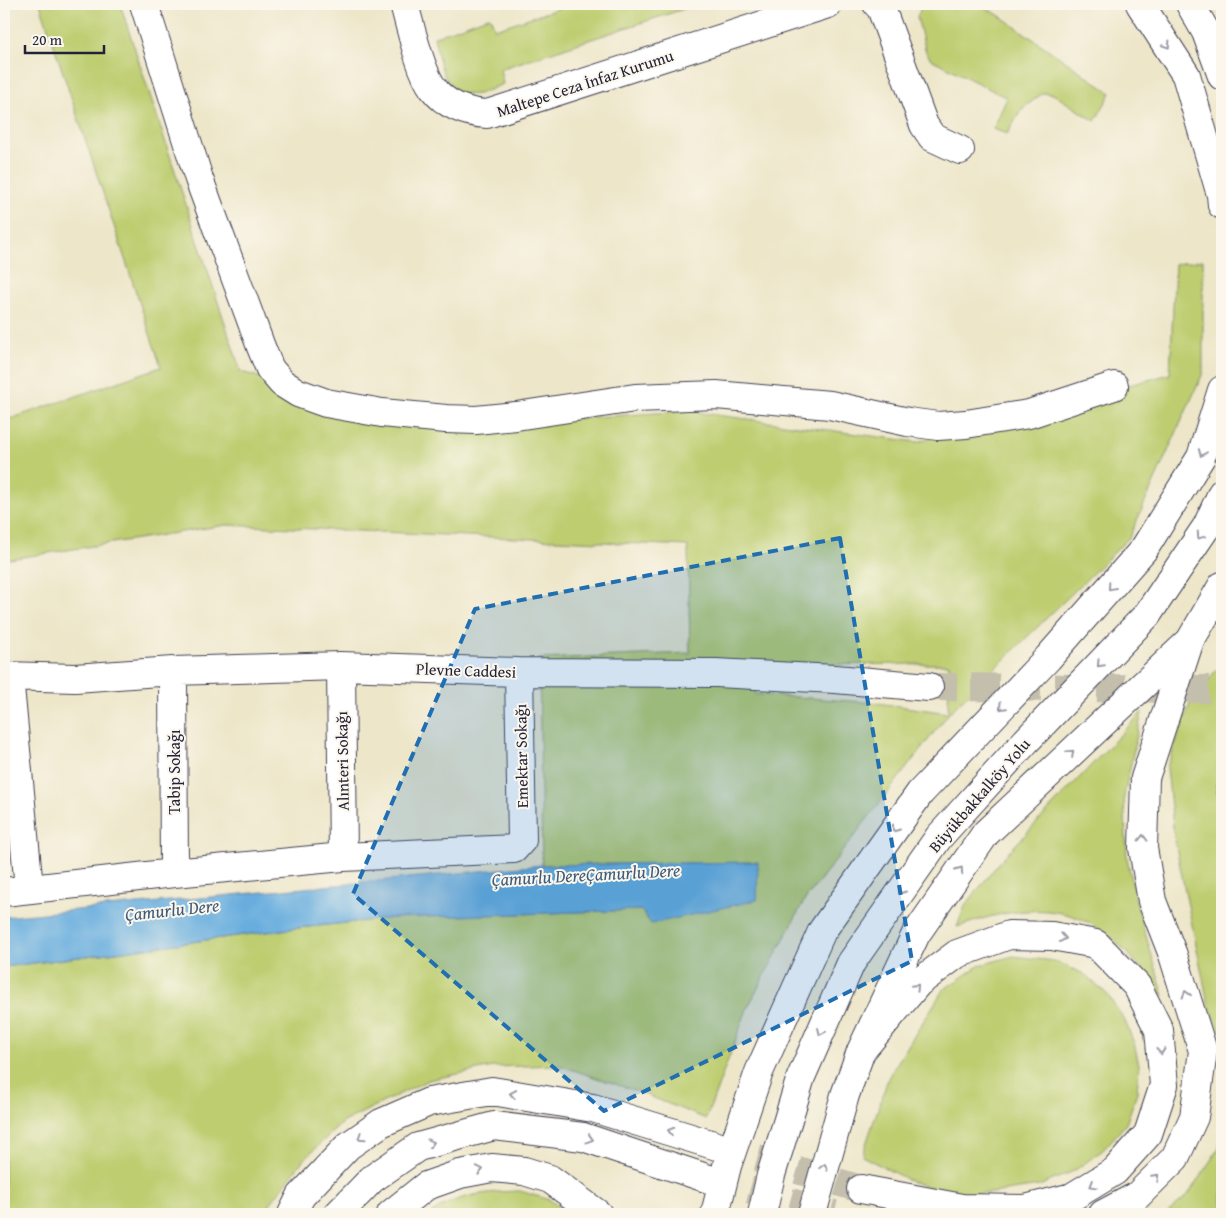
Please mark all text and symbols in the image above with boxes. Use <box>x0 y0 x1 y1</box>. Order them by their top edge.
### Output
scale bar <box>25 22 104 54</box>
text: 20 m <box>32 29 63 50</box>
one-way arrow <box>1161 39 1170 48</box>
street label: Maltepe Ceza İnfaz Kurumu <box>494 43 677 123</box>
one-way arrow <box>1198 448 1208 457</box>
one-way arrow <box>1197 531 1206 540</box>
one-way arrow <box>1108 581 1117 590</box>
street label: Plevne Caddesi <box>415 656 517 684</box>
one-way arrow <box>1097 658 1106 667</box>
one-way arrow <box>999 701 1008 710</box>
street label: Emektar Sokağı <box>508 703 534 808</box>
street label: Alınteri Sokağı <box>329 711 355 811</box>
street label: Tabip Sokağı <box>162 729 186 814</box>
street label: Büyükbakkalköy Yolu <box>923 732 1036 857</box>
one-way arrow <box>1065 750 1074 759</box>
one-way arrow <box>892 823 900 832</box>
one-way arrow <box>1138 834 1149 842</box>
water label: Çamurlu DereÇamurlu Dere <box>491 856 681 893</box>
one-way arrow <box>954 867 963 876</box>
one-way arrow <box>898 885 907 895</box>
water label: Çamurlu Dere <box>124 891 220 928</box>
one-way arrow <box>1058 932 1067 942</box>
one-way arrow <box>910 984 919 993</box>
one-way arrow <box>1181 991 1191 999</box>
one-way arrow <box>817 1027 828 1036</box>
one-way arrow <box>1156 1047 1167 1055</box>
one-way arrow <box>508 1090 517 1100</box>
one-way arrow <box>667 1127 675 1137</box>
one-way arrow <box>357 1131 366 1140</box>
one-way arrow <box>585 1133 593 1143</box>
one-way arrow <box>426 1138 435 1149</box>
one-way arrow <box>819 1164 829 1172</box>
one-way arrow <box>476 1166 485 1176</box>
one-way arrow <box>1151 1173 1160 1182</box>
one-way arrow <box>1089 1179 1098 1188</box>

